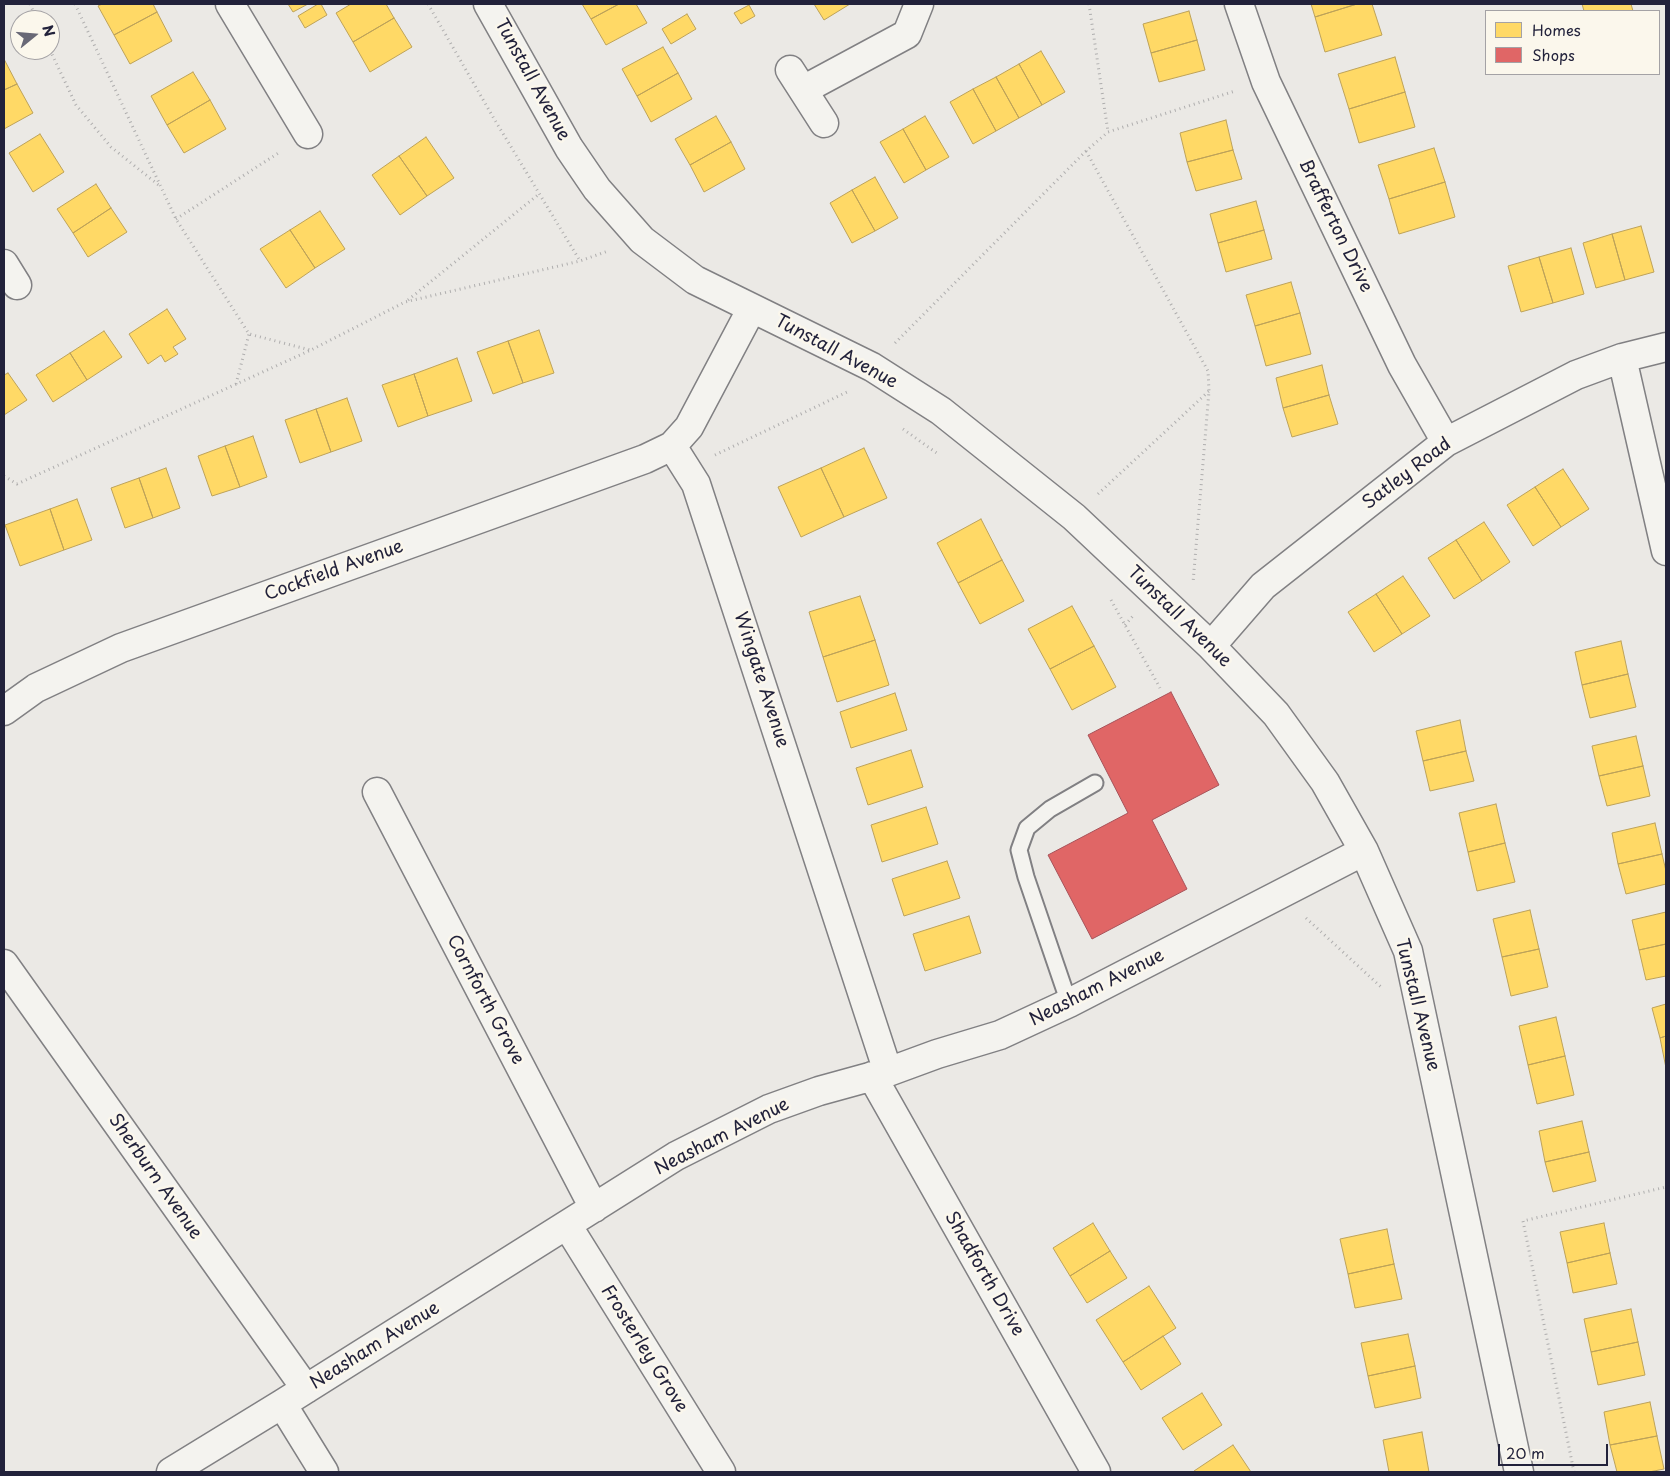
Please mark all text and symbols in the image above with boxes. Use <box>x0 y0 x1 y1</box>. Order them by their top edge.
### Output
north arrow <box>10 10 60 60</box>
legend <box>1485 10 1660 75</box>
street label: Tunstall Avenue <box>490 15 574 145</box>
text: Homes <box>1532 18 1581 41</box>
text: N <box>37 22 61 39</box>
text: Shops <box>1532 43 1575 66</box>
street label: Brafferton Drive <box>1293 156 1377 296</box>
street label: Tunstall Avenue <box>771 311 901 393</box>
street label: Satley Road <box>1358 434 1456 514</box>
street label: Cockfield Avenue <box>262 536 406 606</box>
street label: Tunstall Avenue <box>1123 562 1235 672</box>
street label: Wingate Avenue <box>729 609 793 751</box>
street label: Cornforth Grove <box>442 931 528 1069</box>
street label: Tunstall Avenue <box>1390 936 1444 1074</box>
street label: Neasham Avenue <box>1026 945 1168 1031</box>
street label: Neasham Avenue <box>651 1094 793 1180</box>
street label: Sherburn Avenue <box>104 1110 206 1244</box>
street label: Shadforth Drive <box>940 1208 1028 1340</box>
street label: Frosterley Grove <box>596 1281 692 1417</box>
street label: Neasham Avenue <box>306 1298 444 1394</box>
scale bar <box>1500 1434 1610 1466</box>
text: 20 m <box>1506 1441 1545 1464</box>

